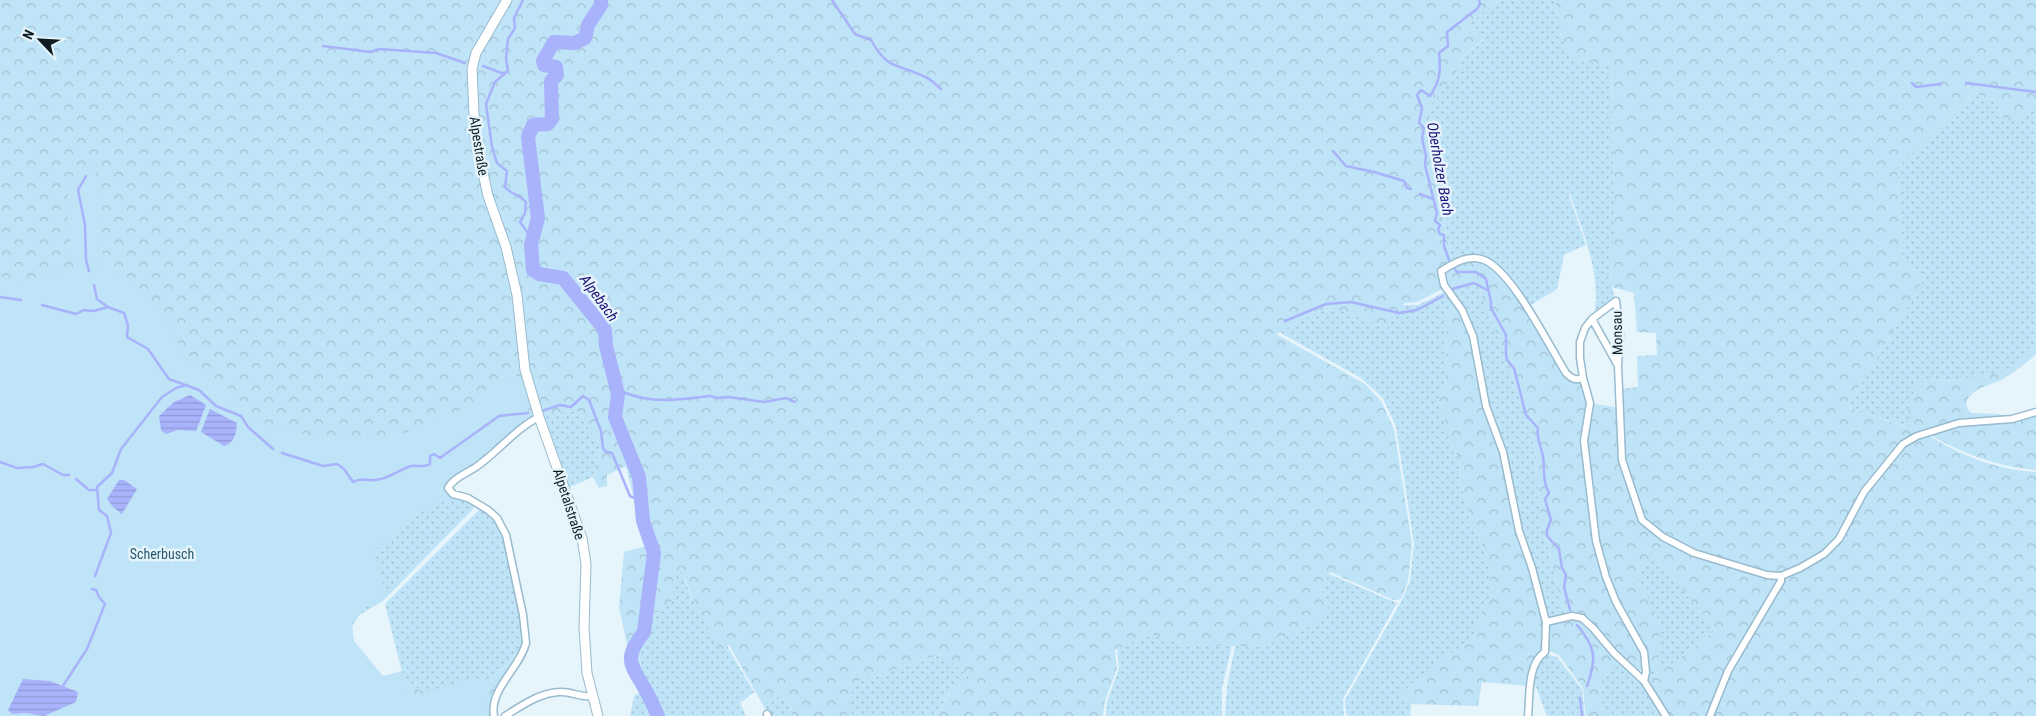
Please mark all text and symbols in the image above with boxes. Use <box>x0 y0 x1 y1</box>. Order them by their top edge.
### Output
north arrow <box>15 15 65 65</box>
text: N <box>19 27 37 42</box>
street label: Alpestraße <box>466 115 492 177</box>
water label: Oberholzer Bach <box>1423 121 1457 217</box>
water label: Alpebach <box>575 270 622 325</box>
street label: Monsau <box>1609 311 1625 355</box>
street label: Alpetalstraße <box>550 466 588 542</box>
park label: Scherbusch <box>130 546 194 562</box>

